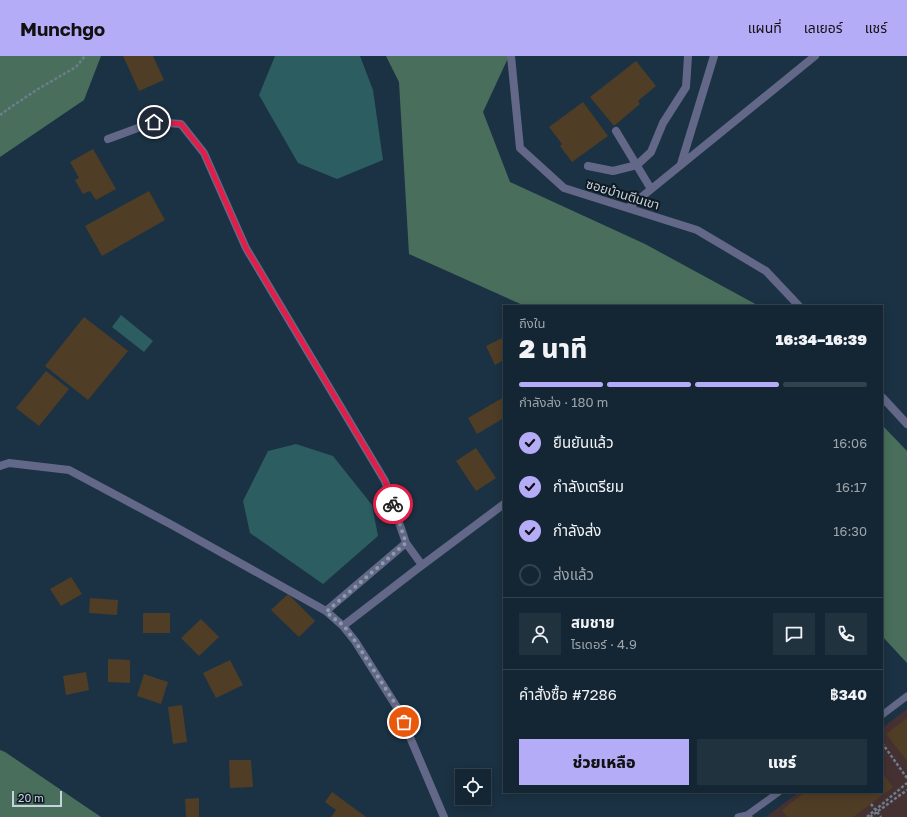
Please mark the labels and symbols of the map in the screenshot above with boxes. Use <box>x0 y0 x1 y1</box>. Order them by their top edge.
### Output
pin <box>137 105 171 139</box>
street label: ซอยบ้านตีนเขา <box>584 175 662 213</box>
courier <box>373 484 413 524</box>
pin <box>387 705 421 739</box>
scale bar <box>12 789 62 808</box>

